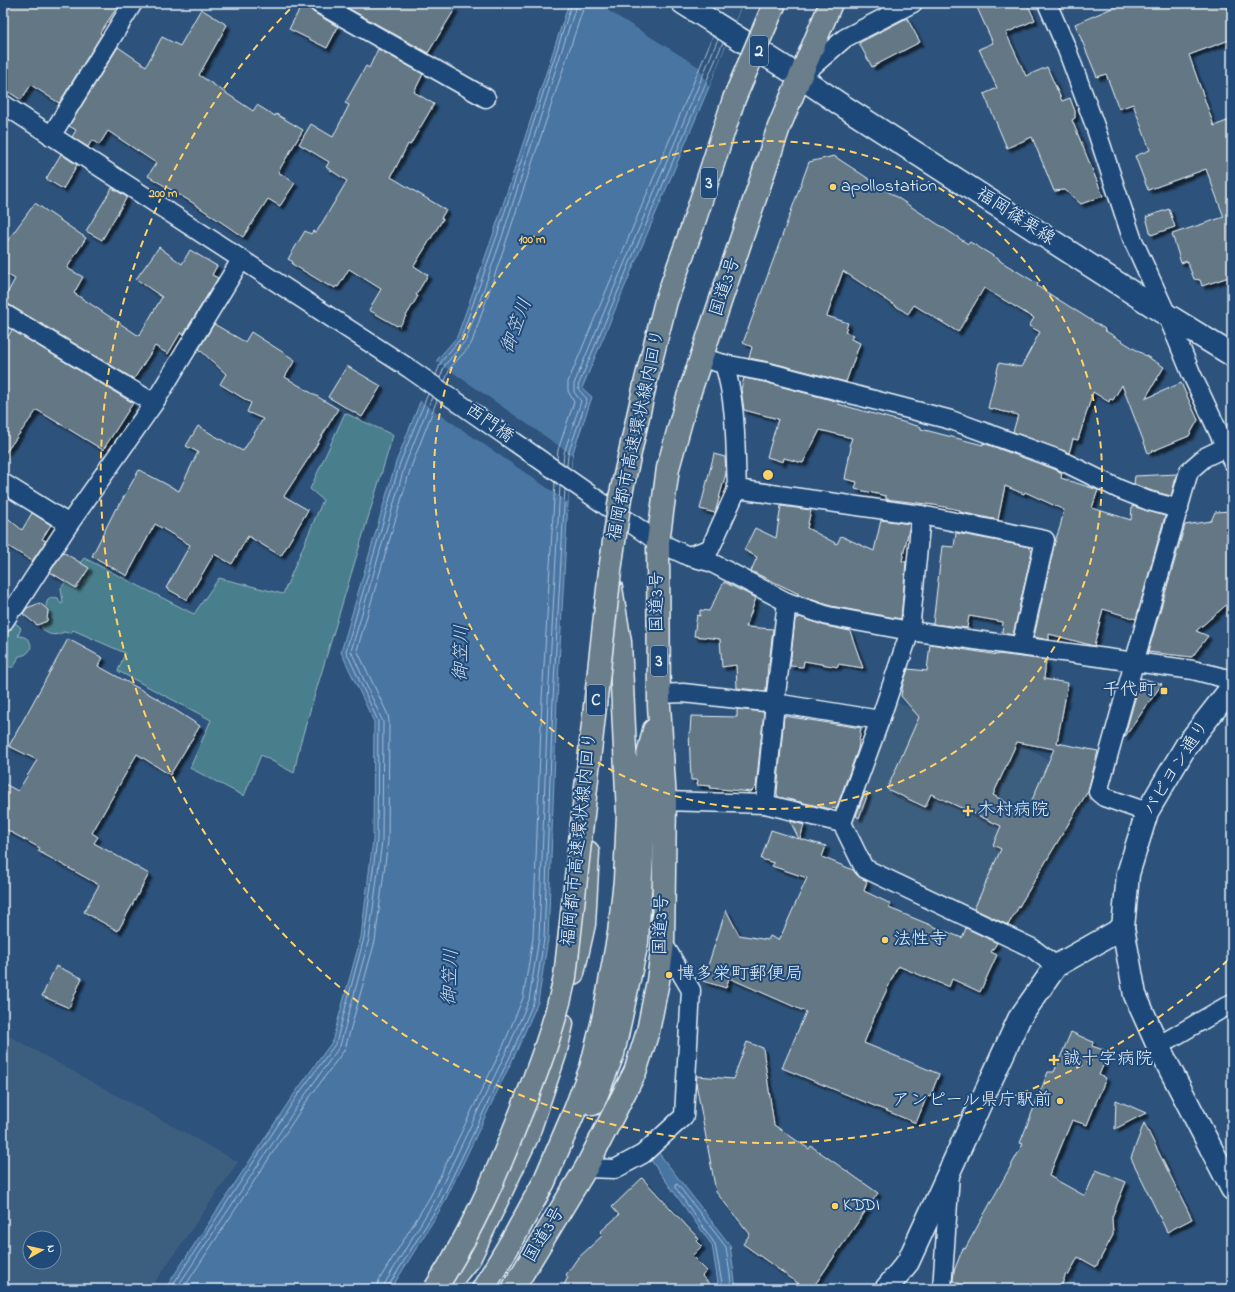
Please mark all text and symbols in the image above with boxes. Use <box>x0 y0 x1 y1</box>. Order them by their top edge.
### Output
road number: 2 <box>750 36 768 66</box>
road number: 3 <box>701 168 717 198</box>
place label: apollostation <box>841 174 937 200</box>
marker: apollostation <box>828 182 838 192</box>
street label: 福岡篠栗線 <box>970 182 1060 252</box>
text: 200 m <box>148 185 178 203</box>
text: 100 m <box>519 231 546 249</box>
street label: 国道3号 <box>704 254 748 320</box>
water label: 御笠川 <box>494 295 540 357</box>
street label: 福岡都市高速環状線内回り <box>602 327 672 543</box>
street label: 西門橋 <box>459 398 519 450</box>
centre of rings <box>761 468 775 482</box>
street label: 国道3号 <box>645 571 671 633</box>
water label: 御笠川 <box>448 624 476 682</box>
road number: 3 <box>651 646 667 676</box>
place label: 千代町 <box>1102 678 1156 704</box>
road number: C <box>587 685 605 715</box>
marker: 千代町 <box>1159 686 1169 696</box>
street label: パピヨン通り <box>1137 715 1217 821</box>
street label: 福岡都市高速環状線内回り <box>556 730 604 948</box>
place label: 木村病院 <box>977 798 1049 824</box>
marker: 木村病院 <box>962 805 974 817</box>
street label: 国道3号 <box>648 894 676 956</box>
place label: 法性寺 <box>893 927 947 953</box>
marker: 法性寺 <box>880 935 890 945</box>
water label: 御笠川 <box>436 948 466 1006</box>
place label: 博多栄町郵便局 <box>677 962 803 988</box>
marker: 博多栄町郵便局 <box>664 970 674 980</box>
place label: 誠十字病院 <box>1063 1047 1153 1073</box>
marker: 誠十字病院 <box>1048 1054 1060 1066</box>
place label: アンピール県庁駅前 <box>892 1088 1052 1114</box>
marker: アンピール県庁駅前 <box>1055 1096 1065 1106</box>
place label: KDDI <box>843 1193 880 1219</box>
marker: KDDI <box>830 1201 840 1211</box>
street label: 国道3号 <box>518 1202 572 1268</box>
north arrow <box>22 1230 62 1270</box>
text: N <box>42 1244 59 1254</box>

